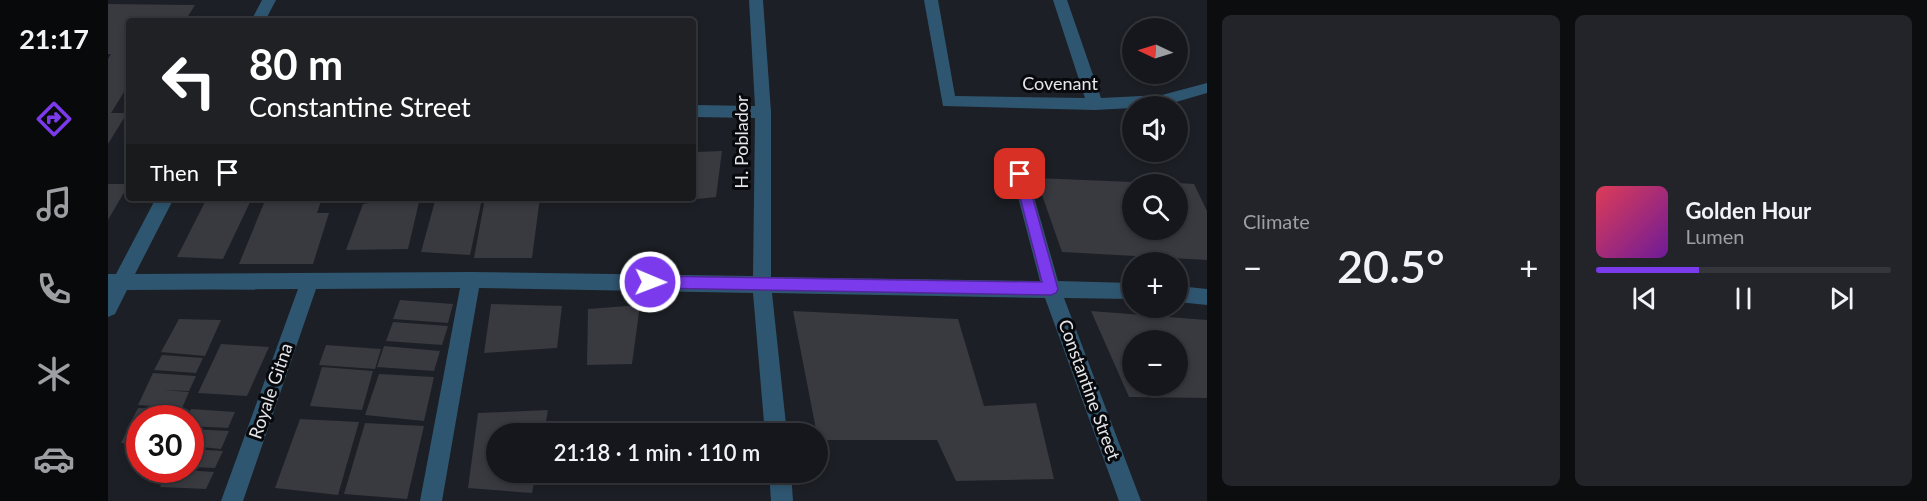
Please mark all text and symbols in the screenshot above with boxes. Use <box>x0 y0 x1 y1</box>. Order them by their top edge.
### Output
north arrow <box>1122 18 1188 84</box>
map controls <box>1122 18 1188 396</box>
text: 21:17 <box>19 22 89 55</box>
text: 80 m <box>249 39 343 89</box>
icon: left <box>150 42 228 120</box>
street label: Covenant <box>1022 72 1098 94</box>
text: Constantine Street <box>249 90 471 123</box>
street label: H. Poblador <box>730 95 752 189</box>
button: sound <box>1122 96 1188 162</box>
icon: directions <box>33 98 75 140</box>
pin <box>994 148 1045 199</box>
icon: arrive <box>211 156 244 189</box>
icon: arrive <box>1003 157 1036 190</box>
text: Then <box>150 159 199 186</box>
button: search <box>1122 174 1188 240</box>
icon: music <box>33 183 75 225</box>
text: Golden Hour <box>1686 197 1811 224</box>
text: Climate <box>1243 209 1310 233</box>
text: Lumen <box>1686 224 1745 248</box>
text: 20.5° <box>1337 239 1445 293</box>
text: − <box>1243 247 1262 287</box>
text: + <box>1519 247 1539 287</box>
position arrow <box>618 250 682 314</box>
button: + <box>1122 252 1188 318</box>
icon: phone <box>33 268 75 310</box>
icon: previous <box>1628 282 1661 315</box>
icon: pause <box>1727 282 1760 315</box>
icon: next <box>1825 282 1858 315</box>
street label: Constantine Street <box>1054 316 1126 463</box>
button: − <box>1122 330 1188 396</box>
street label: Royale Gitna <box>243 340 297 441</box>
icon: climate <box>33 353 75 395</box>
speed limit sign: 30 <box>126 405 204 483</box>
icon: car <box>33 438 75 480</box>
text: 21:18 · 1 min · 110 m <box>554 439 760 466</box>

